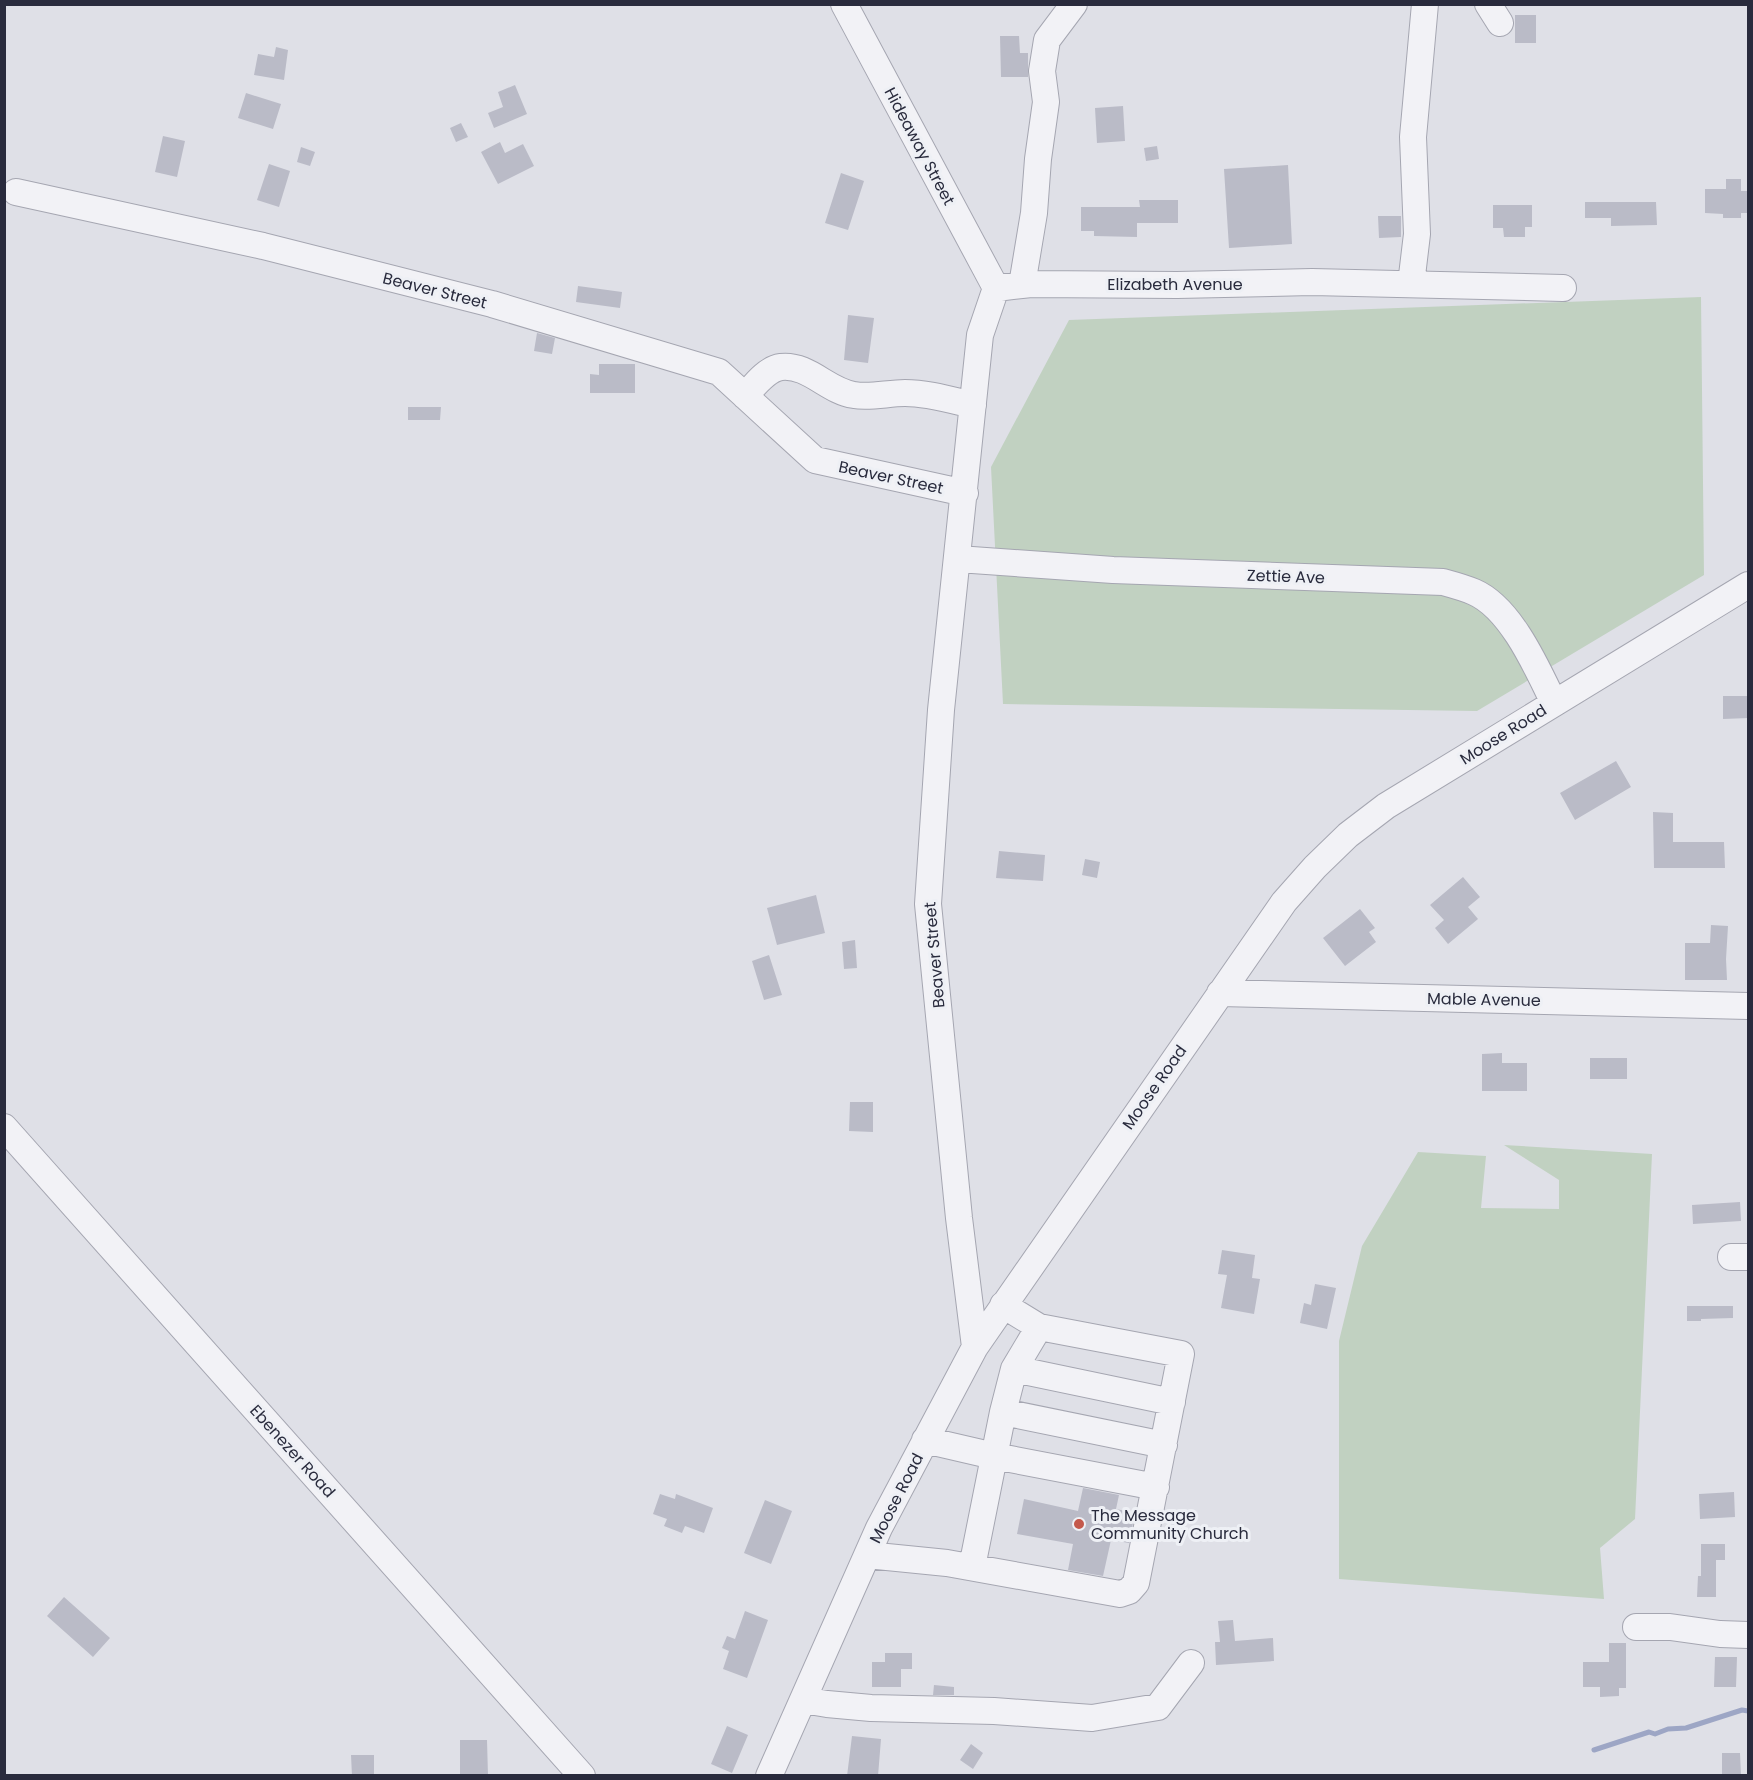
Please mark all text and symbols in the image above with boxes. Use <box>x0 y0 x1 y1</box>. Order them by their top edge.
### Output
street label: Hideaway Street <box>879 83 960 209</box>
street label: Beaver Street <box>380 266 490 315</box>
street label: Elizabeth Avenue <box>1107 273 1243 296</box>
street label: Beaver Street <box>836 455 946 500</box>
street label: Zettie Ave <box>1247 564 1325 589</box>
street label: Moose Road <box>1455 699 1551 770</box>
street label: Beaver Street <box>918 901 951 1009</box>
street label: Mable Avenue <box>1427 987 1541 1012</box>
street label: Moose Road <box>1117 1040 1192 1134</box>
street label: Ebenezer Road <box>245 1400 341 1503</box>
street label: Moose Road <box>864 1449 929 1547</box>
place label: The Message Community Church <box>1091 1504 1249 1545</box>
marker: The Message Community Church <box>1072 1517 1086 1531</box>

